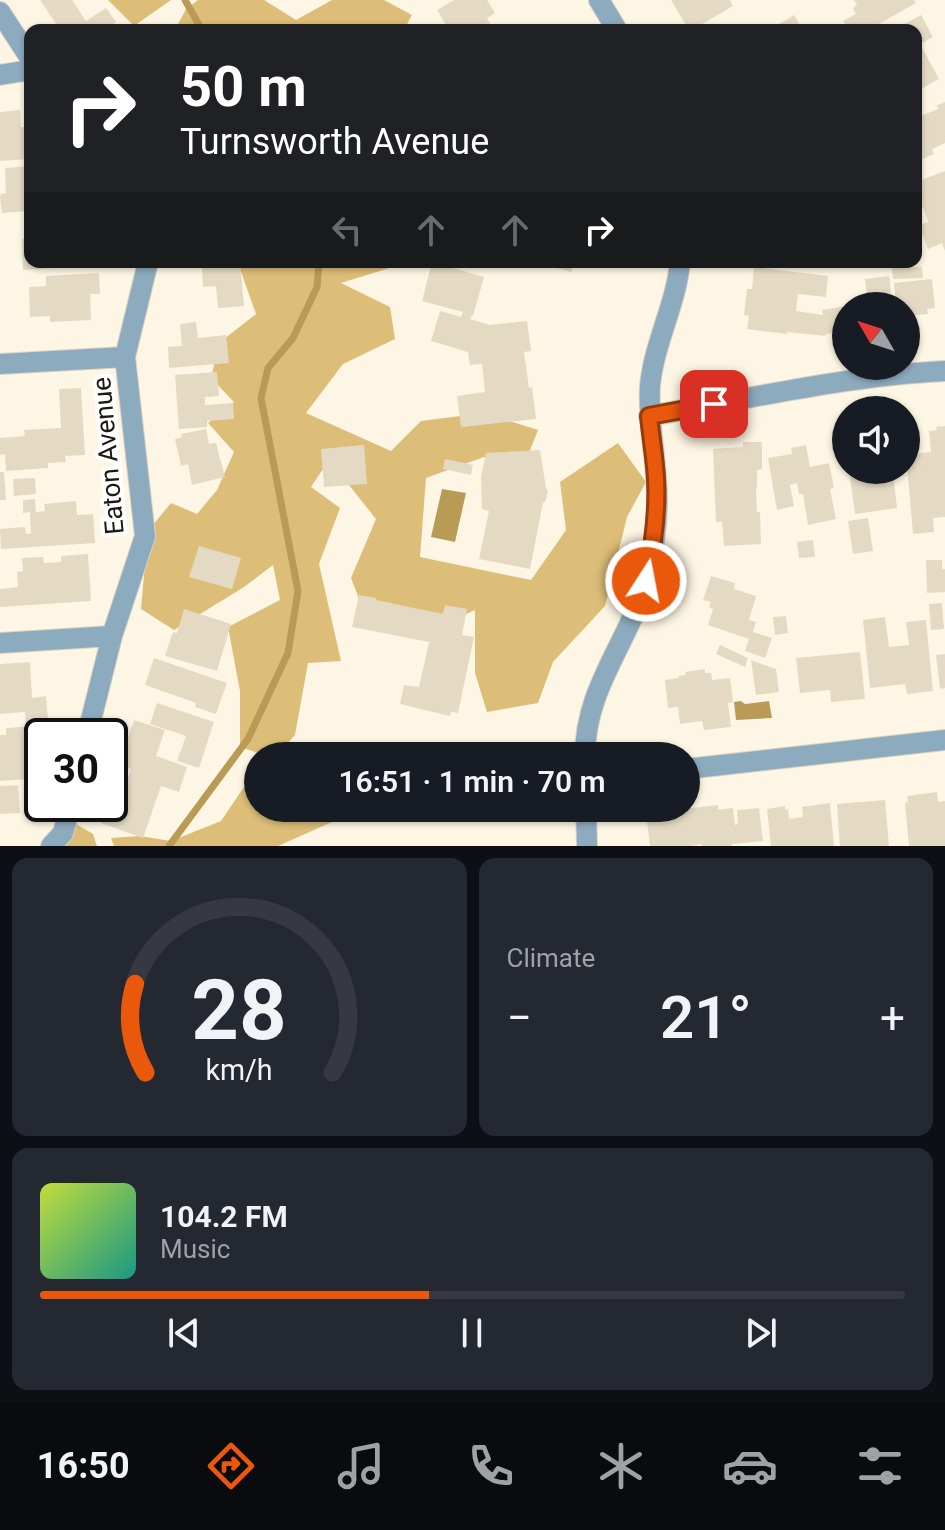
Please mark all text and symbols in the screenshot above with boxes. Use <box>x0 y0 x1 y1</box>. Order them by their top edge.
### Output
text: 50 m <box>180 54 307 120</box>
icon: right <box>48 56 152 160</box>
text: Turnsworth Avenue <box>180 121 489 163</box>
icon: left <box>325 208 369 252</box>
icon: ahead <box>409 208 453 252</box>
icon: ahead <box>493 208 537 252</box>
icon: right <box>577 208 621 252</box>
north arrow <box>832 292 920 380</box>
map controls <box>832 292 920 484</box>
pin <box>680 370 748 438</box>
street label: Eaton Avenue <box>86 376 130 536</box>
icon: arrive <box>692 382 736 426</box>
button: sound <box>832 396 920 484</box>
position arrow <box>604 539 688 623</box>
speed limit sign: 30 <box>24 718 128 822</box>
text: 16:51 · 1 min · 70 m <box>338 764 606 799</box>
text: Climate <box>507 943 595 973</box>
text: 28 <box>192 962 287 1059</box>
text: 21° <box>660 982 752 1053</box>
text: − <box>507 992 532 1044</box>
text: + <box>880 992 905 1044</box>
text: km/h <box>206 1053 273 1087</box>
text: 104.2 FM <box>160 1199 288 1234</box>
text: Music <box>160 1234 230 1264</box>
icon: previous <box>162 1311 206 1355</box>
icon: pause <box>450 1311 494 1355</box>
icon: next <box>739 1311 783 1355</box>
icon: directions <box>203 1438 259 1494</box>
icon: music <box>333 1438 389 1494</box>
icon: phone <box>463 1438 519 1494</box>
icon: climate <box>593 1438 649 1494</box>
icon: car <box>722 1438 778 1494</box>
icon: filters <box>852 1438 908 1494</box>
text: 16:50 <box>37 1445 130 1487</box>

